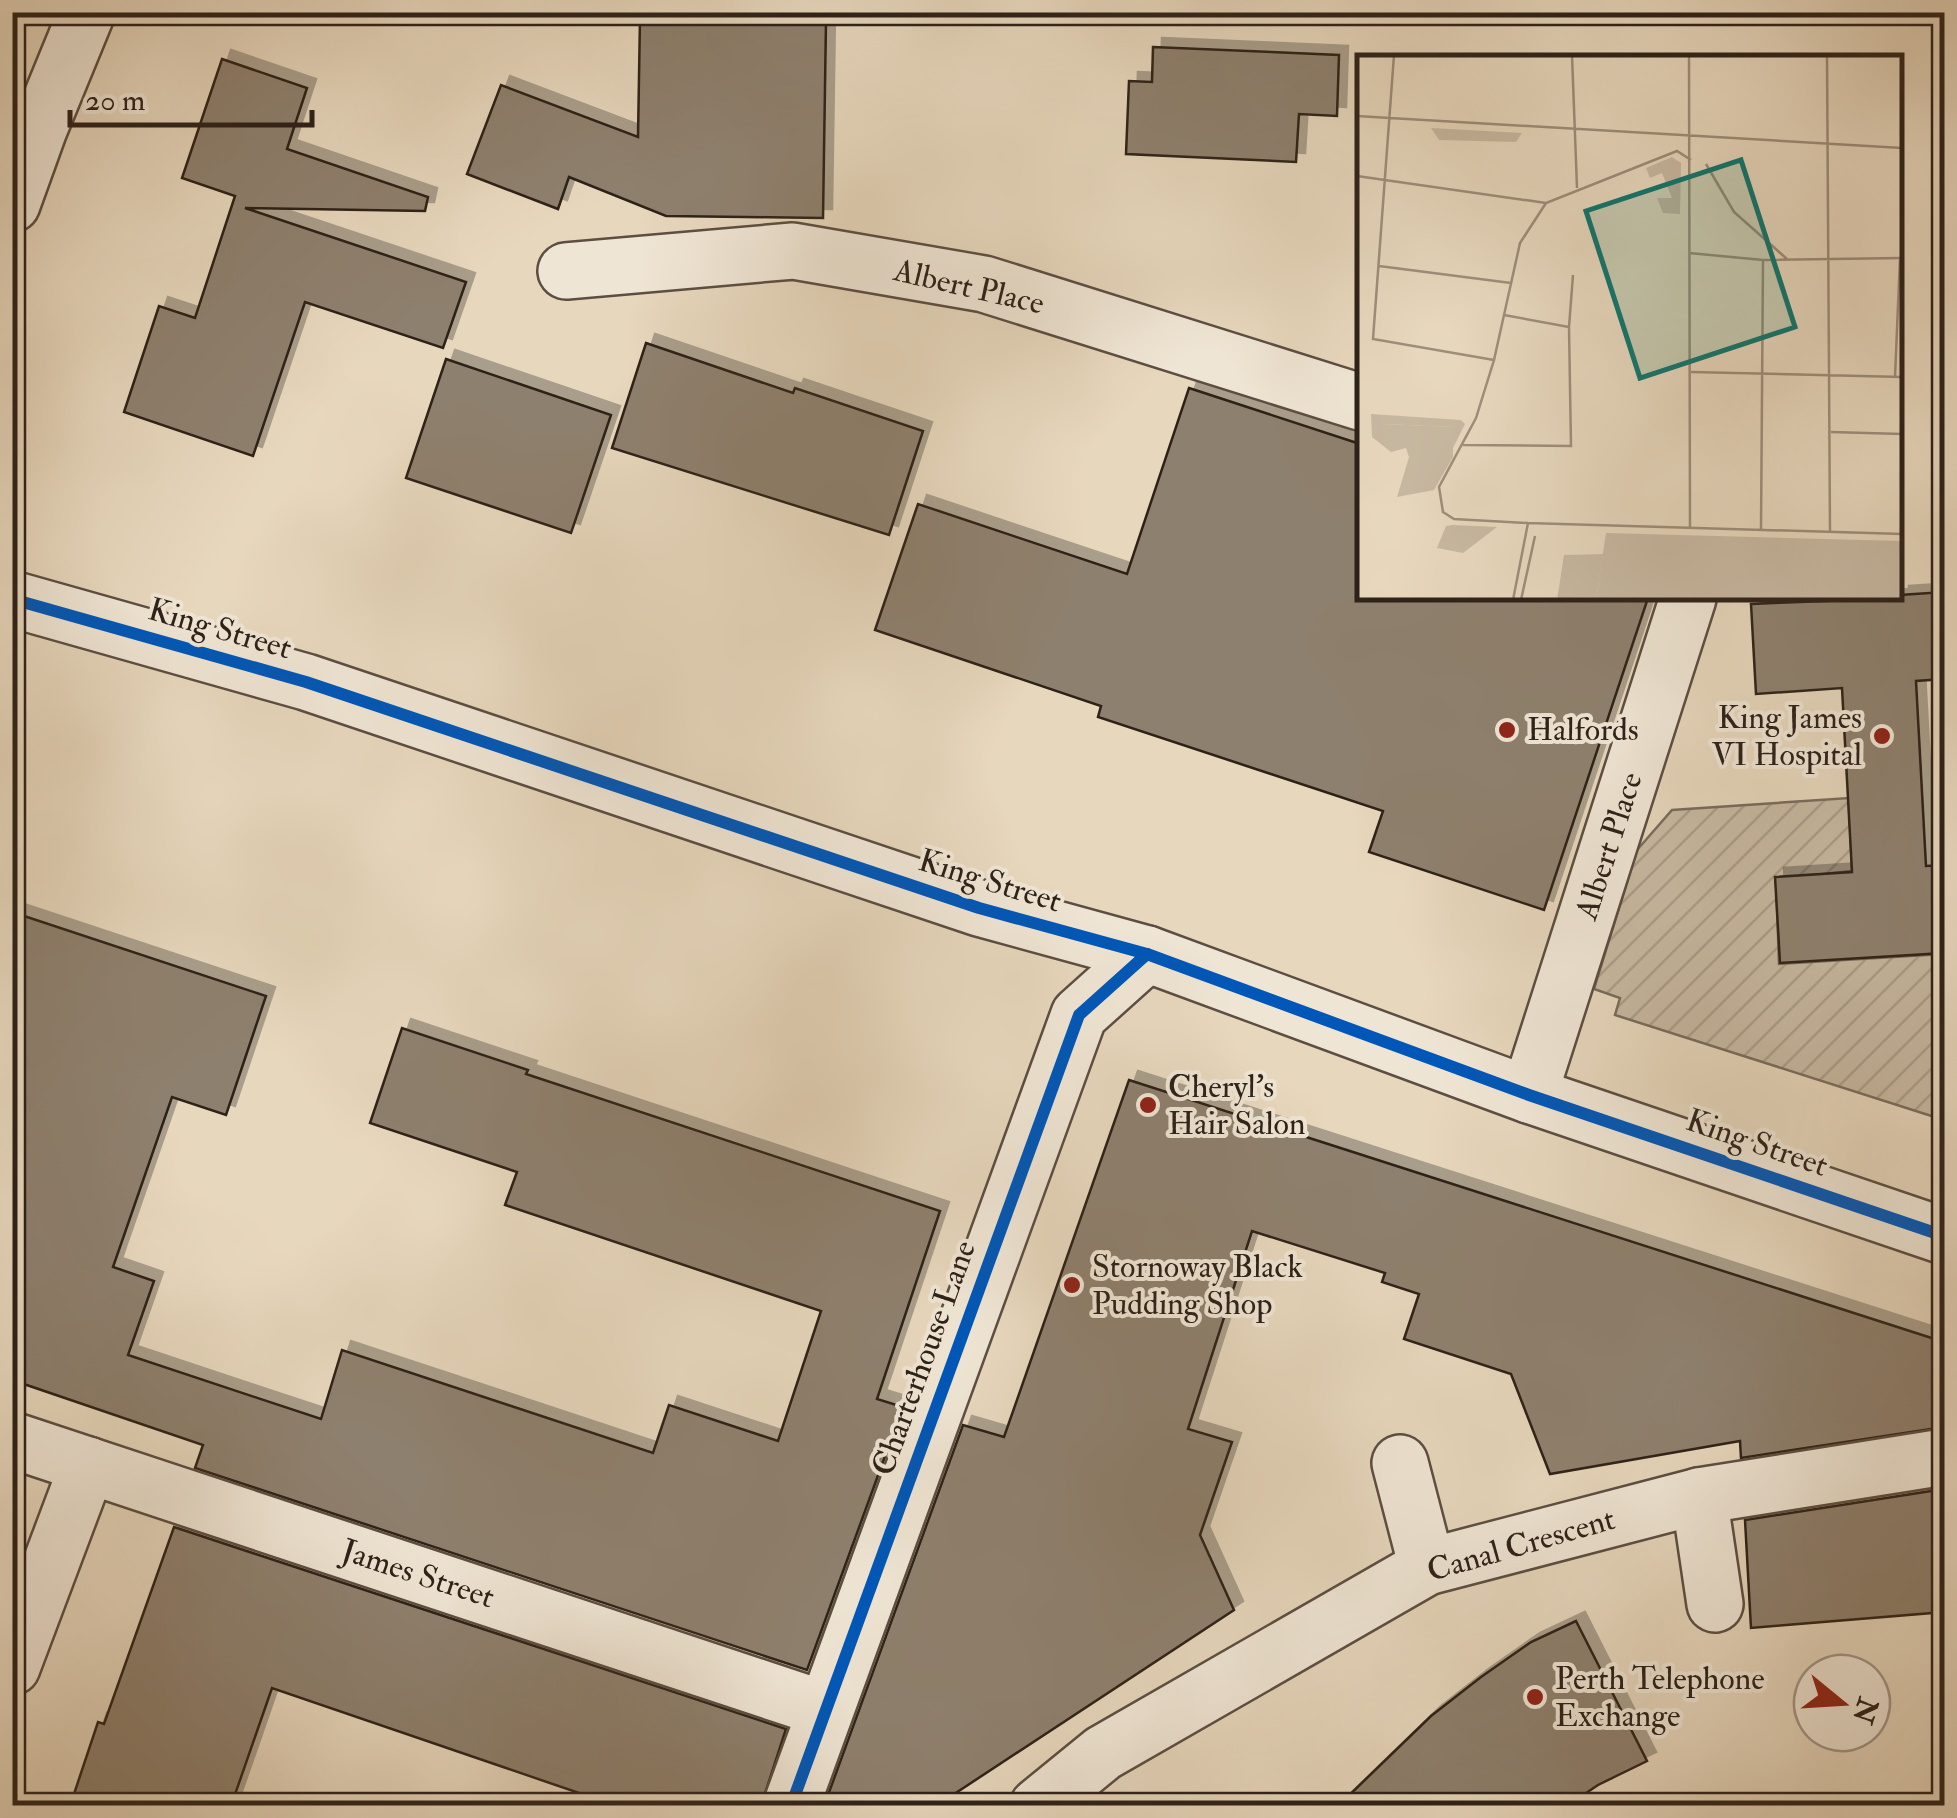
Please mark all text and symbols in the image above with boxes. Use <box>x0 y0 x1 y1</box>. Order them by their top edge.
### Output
inset map <box>1357 55 1902 600</box>
scale bar <box>70 65 312 127</box>
text: 20 m <box>85 82 145 119</box>
street label: Albert Place <box>889 250 1048 324</box>
street label: King Street <box>144 590 296 668</box>
place label: King James VI Hospital <box>1712 698 1862 775</box>
place label: Halfords <box>1527 710 1639 750</box>
marker: Halfords <box>1496 719 1518 741</box>
marker: King James VI Hospital <box>1871 725 1893 747</box>
street label: Albert Place <box>1566 767 1652 926</box>
street label: King Street <box>914 840 1066 922</box>
place label: Cheryl's Hair Salon <box>1168 1067 1305 1144</box>
marker: Cheryl's Hair Salon <box>1137 1094 1159 1116</box>
street label: King Street <box>1681 1100 1833 1186</box>
street label: Charterhouse Lane <box>863 1235 985 1481</box>
place label: Stornoway Black Pudding Shop <box>1092 1247 1303 1324</box>
marker: Stornoway Black Pudding Shop <box>1061 1274 1083 1296</box>
street label: Canal Crescent <box>1423 1499 1619 1591</box>
street label: James Street <box>336 1530 499 1617</box>
north arrow <box>1792 1653 1892 1753</box>
place label: Perth Telephone Exchange <box>1555 1659 1765 1736</box>
marker: Perth Telephone Exchange <box>1524 1686 1546 1708</box>
text: N <box>1844 1692 1885 1728</box>

